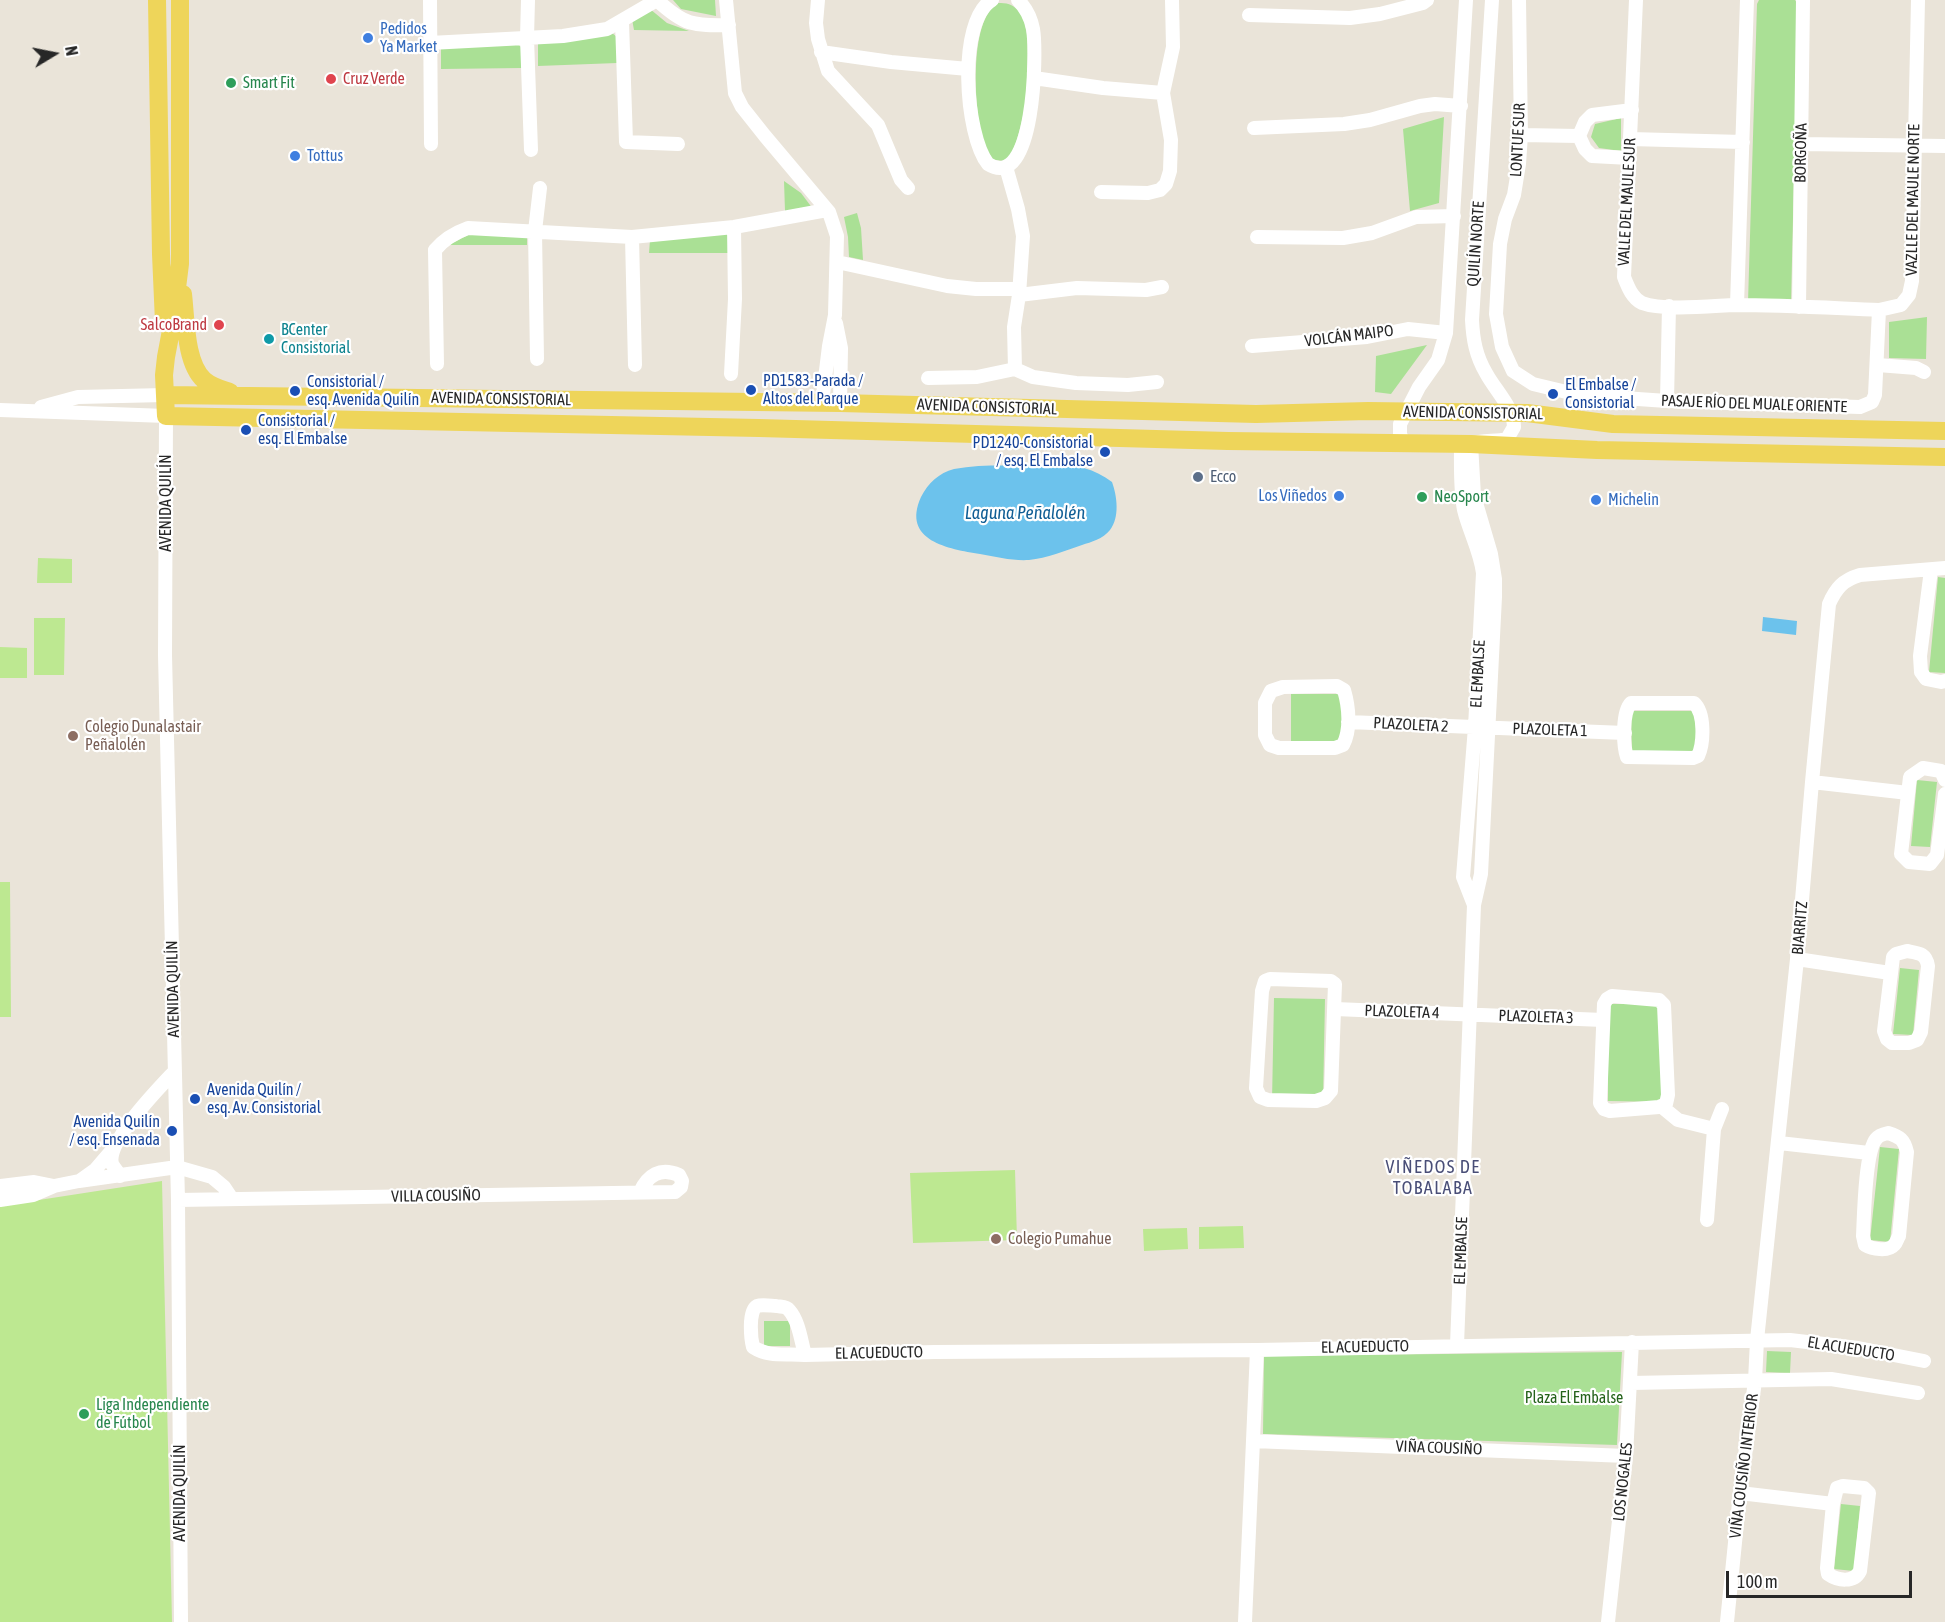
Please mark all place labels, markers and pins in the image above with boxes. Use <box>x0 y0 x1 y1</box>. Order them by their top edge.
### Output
place label: Pedidos Ya Market <box>380 19 437 57</box>
marker: Pedidos Ya Market <box>361 31 375 45</box>
place label: Cruz Verde <box>343 69 405 89</box>
marker: Cruz Verde <box>324 72 338 86</box>
place label: Smart Fit <box>243 73 295 93</box>
marker: Smart Fit <box>224 76 238 90</box>
place label: Tottus <box>307 146 343 166</box>
marker: Tottus <box>288 149 302 163</box>
place label: SalcoBrand <box>141 315 207 335</box>
marker: SalcoBrand <box>212 318 226 332</box>
place label: BCenter Consistorial <box>281 320 351 358</box>
marker: BCenter Consistorial <box>262 332 276 346</box>
place label: PD1583-Parada / Altos del Parque <box>763 371 863 409</box>
place label: Consistorial / esq. Avenida Quilín <box>307 372 419 410</box>
place label: El Embalse / Consistorial <box>1565 375 1636 413</box>
marker: PD1583-Parada / Altos del Parque <box>744 383 758 397</box>
marker: Consistorial / esq. Avenida Quilín <box>288 384 302 398</box>
marker: El Embalse / Consistorial <box>1546 387 1560 401</box>
place label: Consistorial / esq. El Embalse <box>258 411 347 449</box>
marker: Consistorial / esq. El Embalse <box>239 423 253 437</box>
place label: PD1240-Consistorial / esq. El Embalse <box>973 433 1093 471</box>
marker: PD1240-Consistorial / esq. El Embalse <box>1098 445 1112 459</box>
place label: Ecco <box>1210 467 1236 487</box>
marker: Ecco <box>1191 470 1205 484</box>
place label: Los Viñedos <box>1258 486 1327 506</box>
place label: NeoSport <box>1434 487 1489 507</box>
marker: Los Viñedos <box>1332 489 1346 503</box>
marker: NeoSport <box>1415 490 1429 504</box>
place label: Michelin <box>1608 490 1659 510</box>
marker: Michelin <box>1589 493 1603 507</box>
place label: Colegio Dunalastair Peñalolén <box>85 717 201 755</box>
marker: Colegio Dunalastair Peñalolén <box>66 729 80 743</box>
place label: Avenida Quilín / esq. Av. Consistorial <box>207 1080 321 1118</box>
marker: Avenida Quilín / esq. Av. Consistorial <box>188 1092 202 1106</box>
place label: Avenida Quilín / esq. Ensenada <box>69 1112 160 1150</box>
marker: Avenida Quilín / esq. Ensenada <box>165 1124 179 1138</box>
place label: Colegio Pumahue <box>1008 1229 1112 1249</box>
marker: Colegio Pumahue <box>989 1232 1003 1246</box>
place label: Liga Independiente de Fútbol <box>96 1395 209 1433</box>
marker: Liga Independiente de Fútbol <box>77 1407 91 1421</box>

